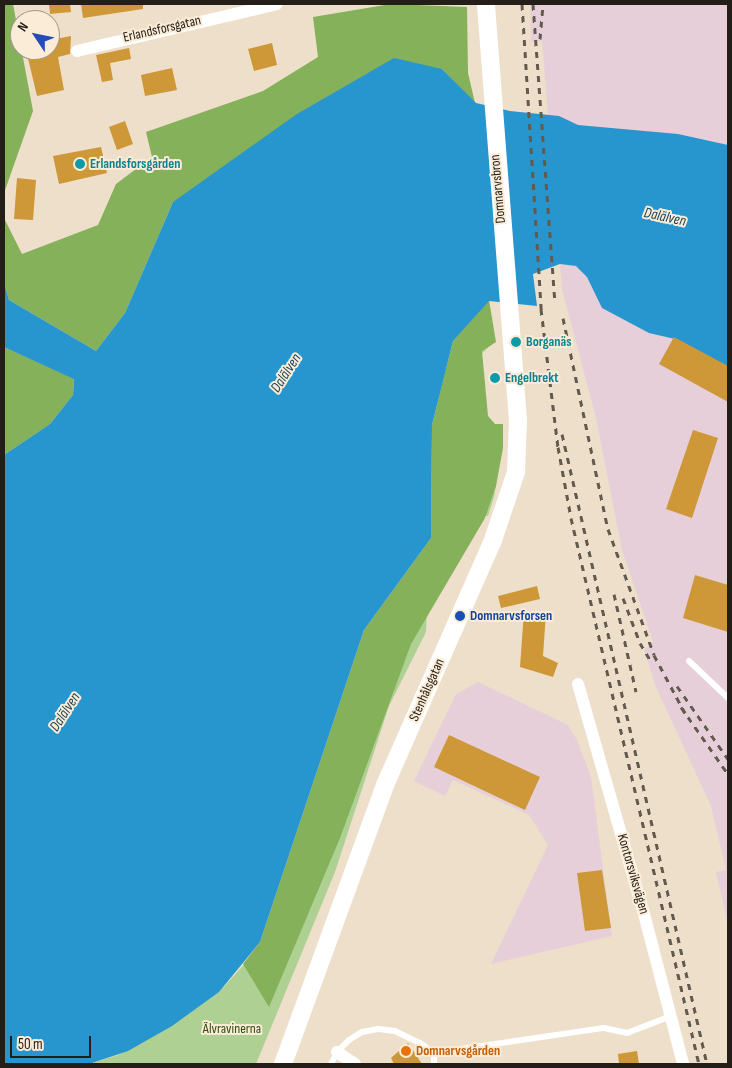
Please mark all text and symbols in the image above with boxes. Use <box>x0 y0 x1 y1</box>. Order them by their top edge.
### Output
north arrow <box>10 10 60 60</box>
street label: Erlandsforsgatan <box>121 12 203 46</box>
text: N <box>14 19 32 35</box>
street label: Domnarvsbron <box>487 154 509 224</box>
place label: Erlandsforsgården <box>90 156 180 172</box>
marker: Erlandsforsgården <box>74 158 86 170</box>
water label: Dalälven <box>642 204 688 230</box>
place label: Borganäs <box>526 334 572 350</box>
marker: Borganäs <box>510 336 522 348</box>
water label: Dalälven <box>267 350 305 396</box>
place label: Engelbrekt <box>505 370 559 386</box>
marker: Engelbrekt <box>489 372 501 384</box>
place label: Domnarvsforsen <box>470 608 552 624</box>
marker: Domnarvsforsen <box>454 610 466 622</box>
street label: Stenhålsgatan <box>406 656 448 724</box>
water label: Dalälven <box>46 689 84 735</box>
street label: Kontorsviksvägen <box>614 832 652 916</box>
park label: Älvravinerna <box>203 1021 261 1037</box>
scale bar <box>12 1026 94 1058</box>
text: 50 m <box>18 1035 43 1054</box>
place label: Domnarvsgården <box>416 1043 500 1059</box>
marker: Domnarvsgården <box>400 1045 412 1057</box>

